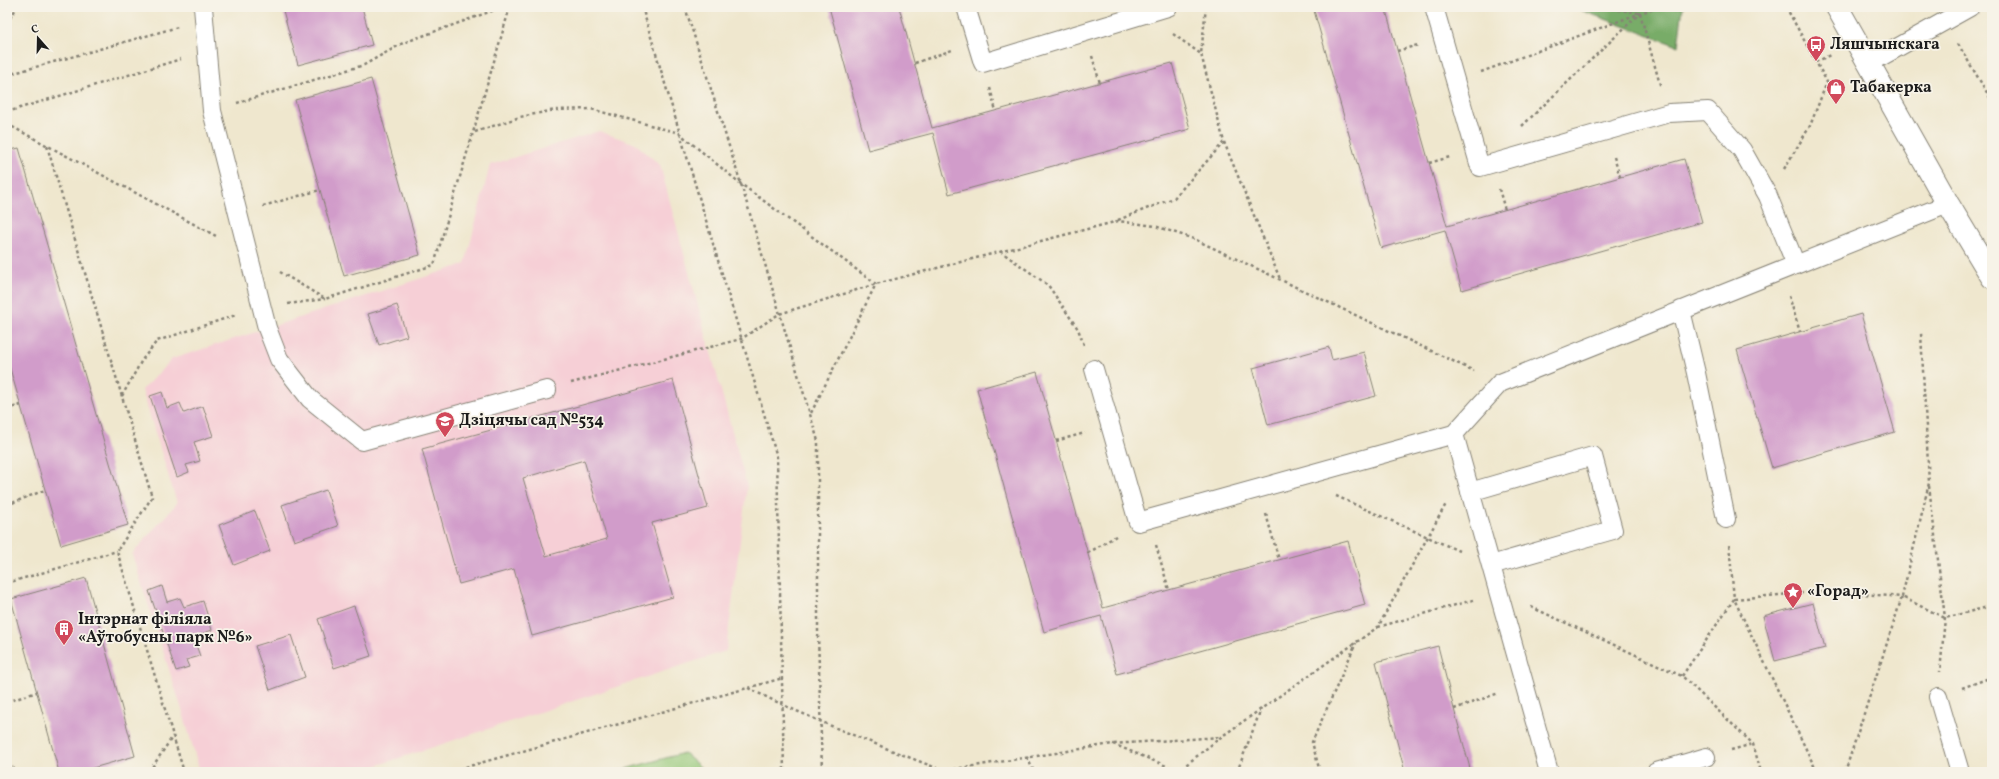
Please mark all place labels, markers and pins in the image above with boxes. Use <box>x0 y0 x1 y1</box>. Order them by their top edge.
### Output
bus stop icon: Ляшчынскага <box>1805 34 1827 62</box>
place label: Ляшчынскага <box>1830 34 1940 56</box>
shop icon: Табакерка <box>1825 77 1847 105</box>
place label: Табакерка <box>1850 77 1932 99</box>
school or university icon: Дзіцячы сад №534 <box>434 410 456 438</box>
place label: Дзіцячы сад №534 <box>459 410 604 432</box>
place icon: «Горад» <box>1782 581 1804 609</box>
place label: «Горад» <box>1807 581 1869 603</box>
place label: Інтэрнат філіяла «Аўтобусны парк №6» <box>78 609 253 649</box>
building icon: Інтэрнат філіяла «Аўтобусны парк №6» <box>53 618 75 646</box>

